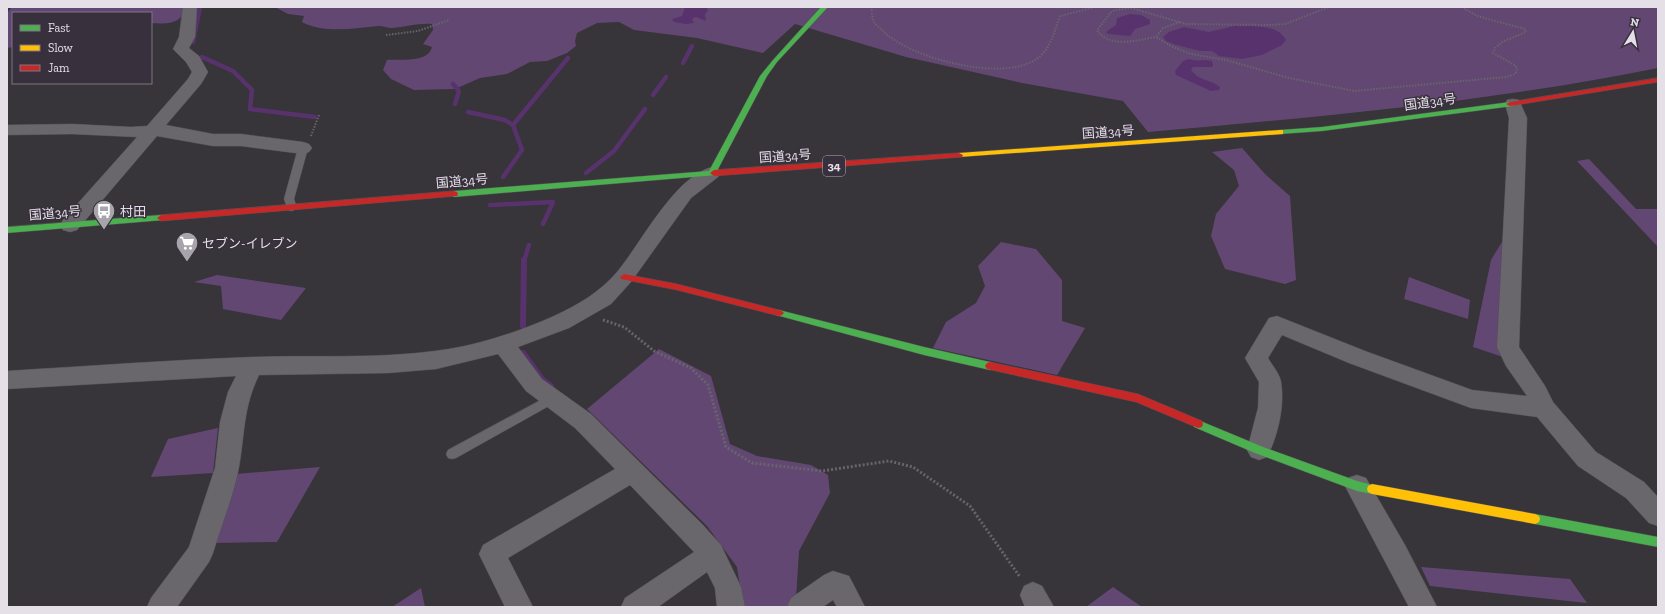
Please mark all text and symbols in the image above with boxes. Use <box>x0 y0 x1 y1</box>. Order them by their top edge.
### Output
legend <box>12 12 152 84</box>
north arrow <box>1613 12 1653 52</box>
text: N <box>1629 16 1641 30</box>
text: Fast <box>48 21 71 35</box>
text: Slow <box>48 41 74 55</box>
text: Jam <box>48 61 70 75</box>
street label: 国道34号 <box>1403 91 1457 113</box>
street label: 国道34号 <box>1081 123 1135 141</box>
street label: 国道34号 <box>758 147 812 165</box>
road number: 34 <box>823 156 845 176</box>
street label: 国道34号 <box>435 171 489 191</box>
bus stop icon: 村田 <box>91 198 117 231</box>
street label: 国道34号 <box>28 203 82 223</box>
place label: 村田 <box>120 204 146 219</box>
supermarket icon: セブン-イレブン <box>174 230 200 263</box>
place label: セブン-イレブン <box>202 236 298 251</box>

